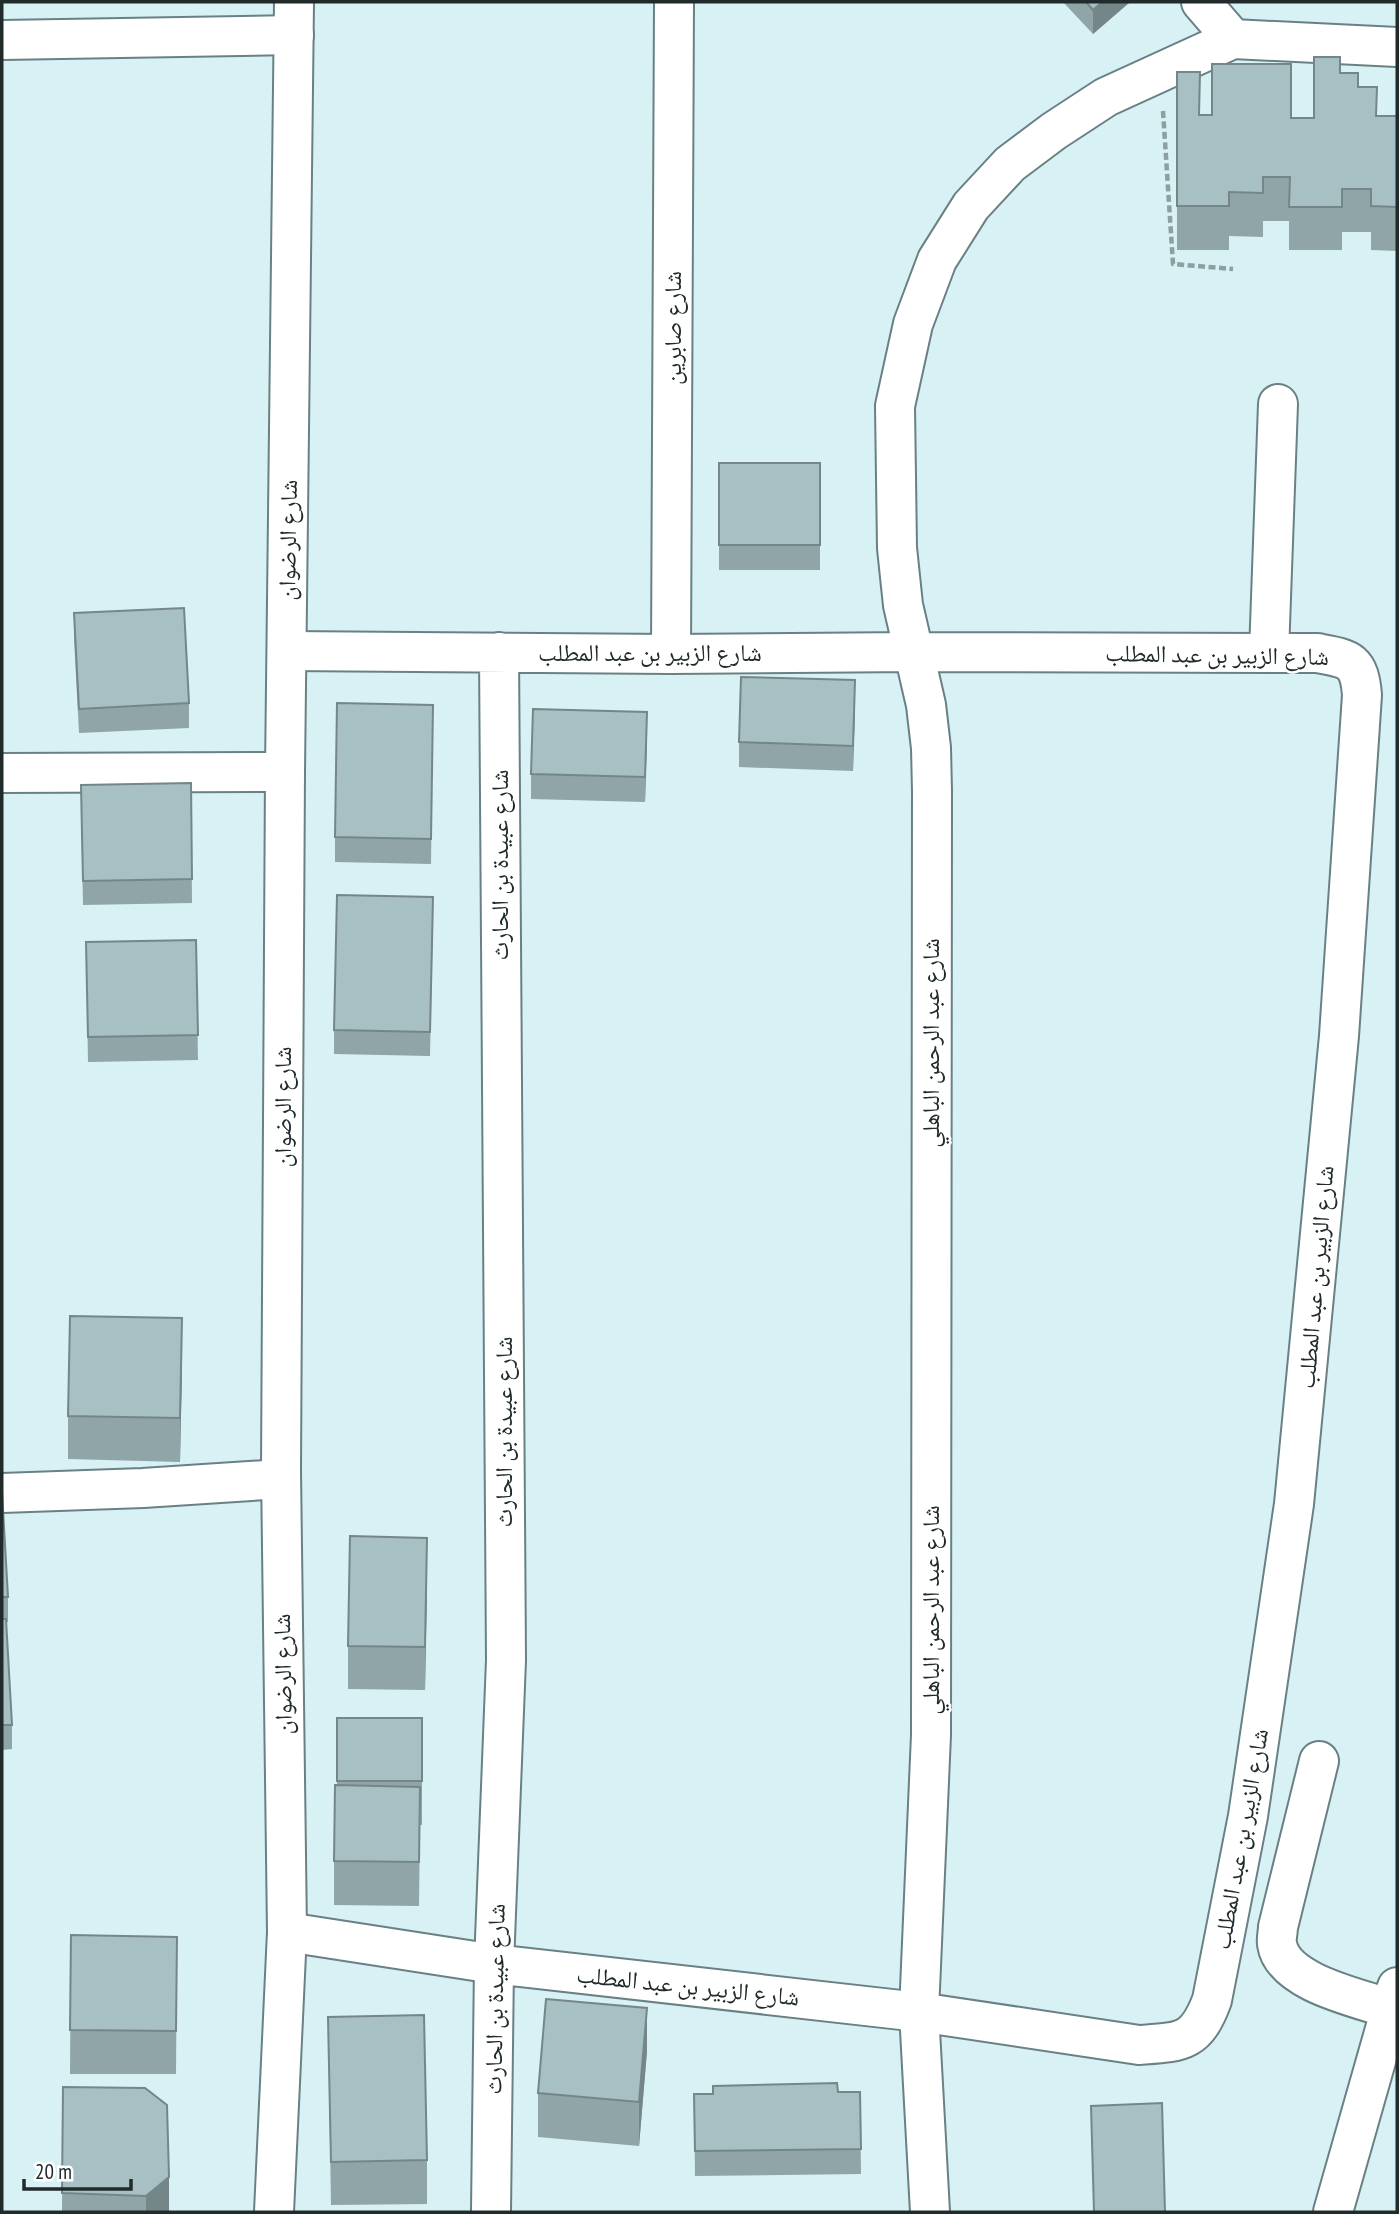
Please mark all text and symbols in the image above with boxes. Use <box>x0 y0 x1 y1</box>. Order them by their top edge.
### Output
street label: شارع صابرين <box>657 271 688 385</box>
street label: شارع الرضوان <box>271 479 304 601</box>
street label: شارع الزبير بن عبد المطلب <box>538 637 762 668</box>
street label: شارع الزبير بن عبد المطلب <box>1105 637 1329 672</box>
street label: شارع عبيدة بن الحارث <box>484 769 515 961</box>
street label: شارع عبد الرحمن الباهلي <box>915 938 950 1148</box>
street label: شارع الرضوان <box>267 1046 298 1168</box>
street label: شارع الزبير بن عبد المطلب <box>1290 1164 1341 1390</box>
street label: شارع عبيدة بن الحارث <box>488 1336 519 1528</box>
street label: شارع عبد الرحمن الباهلي <box>915 1505 950 1715</box>
street label: شارع الرضوان <box>266 1613 299 1735</box>
street label: شارع الزبير بن عبد المطلب <box>1206 1726 1275 1952</box>
street label: شارع عبيدة بن الحارث <box>477 1903 512 2095</box>
street label: شارع الزبير بن عبد المطلب <box>575 1958 801 2013</box>
scale bar <box>24 2148 131 2192</box>
text: 20 m <box>35 2158 72 2185</box>

